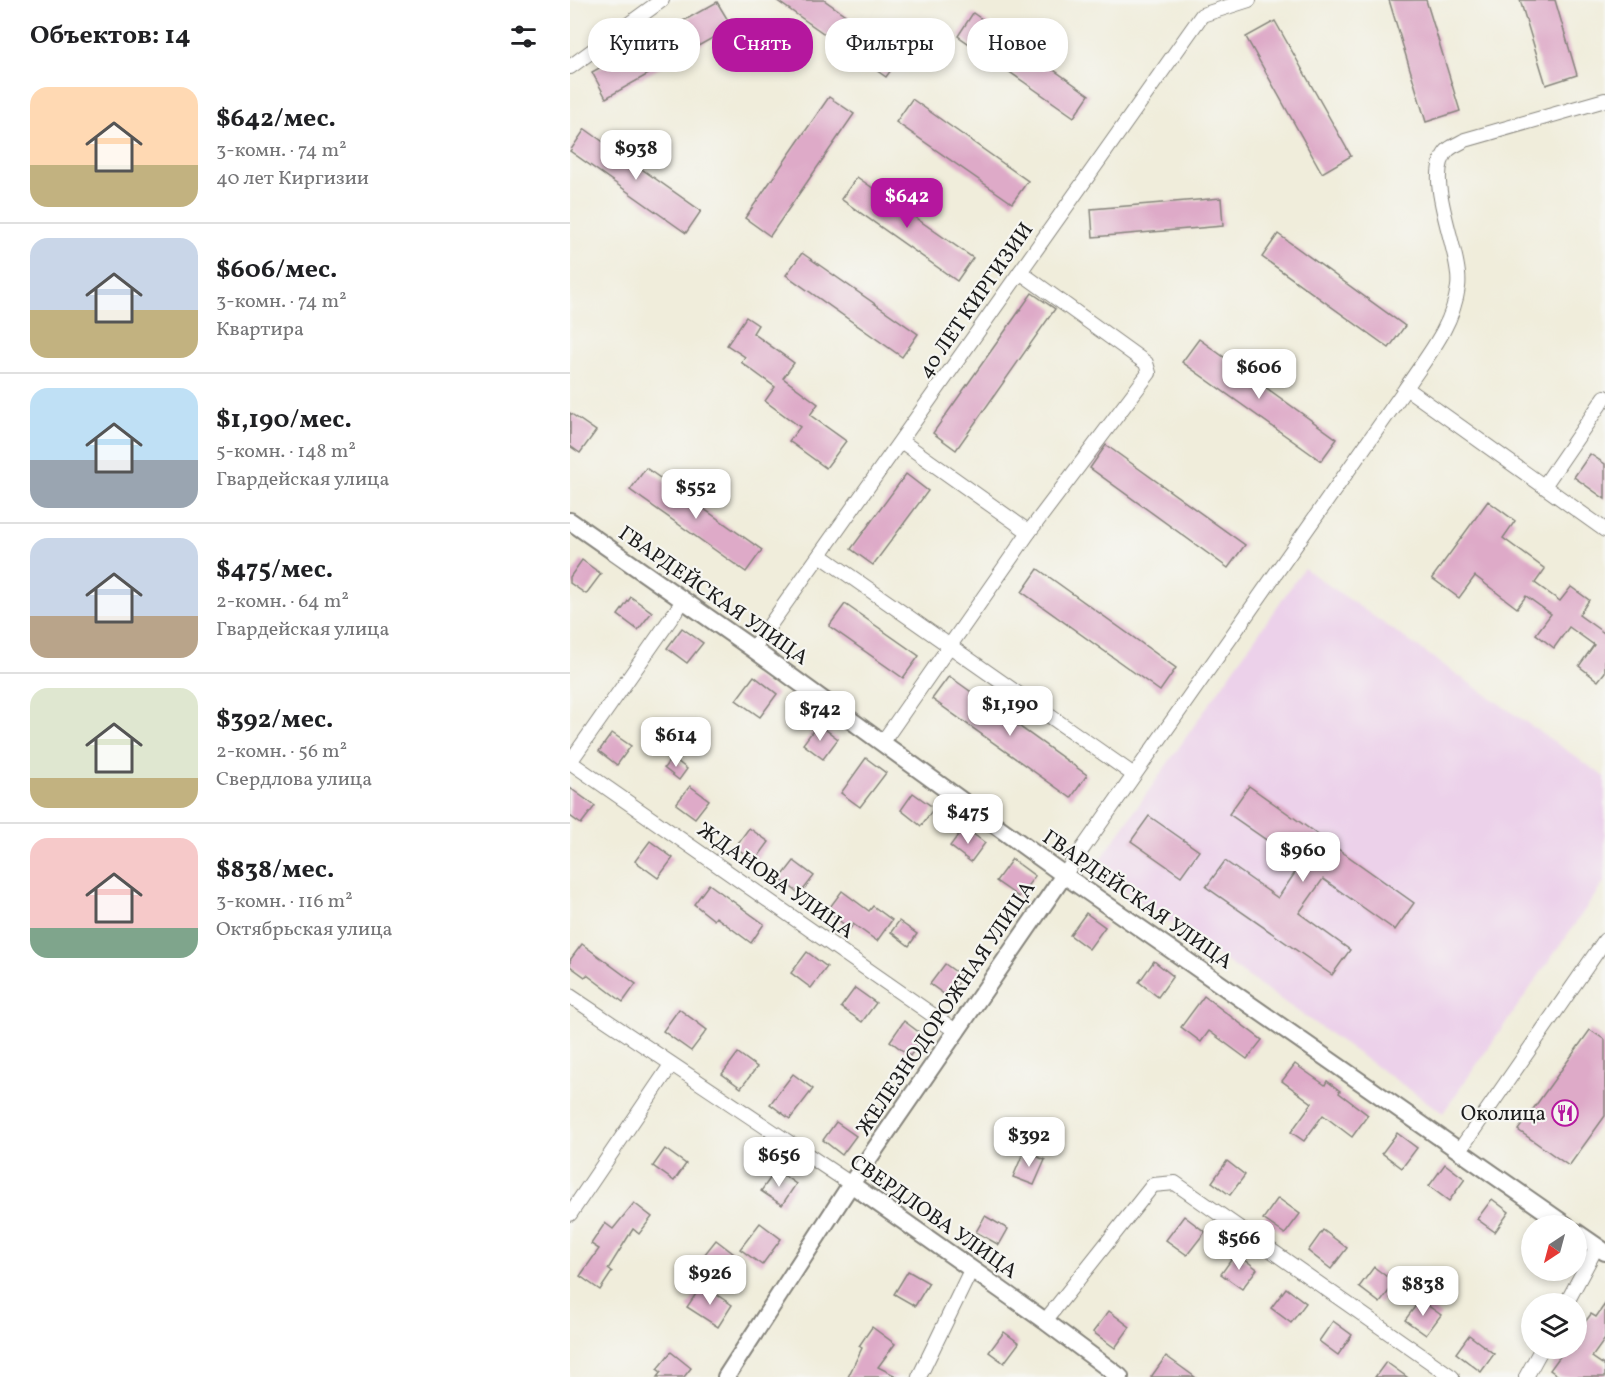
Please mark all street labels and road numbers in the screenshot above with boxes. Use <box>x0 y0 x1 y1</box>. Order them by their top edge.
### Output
street label: 40 ЛЕТ КИРГИЗИИ <box>912 217 1041 385</box>
street label: ГВАРДЕЙСКАЯ УЛИЦА <box>612 519 814 673</box>
street label: ЖДАНОВА УЛИЦА <box>691 816 860 946</box>
street label: ГВАРДЕЙСКАЯ УЛИЦА <box>1036 823 1238 977</box>
street label: ЖЕЛЕЗНОДОРОЖНАЯ УЛИЦА <box>850 875 1043 1142</box>
street label: СВЕРДЛОВА УЛИЦА <box>843 1148 1023 1286</box>

